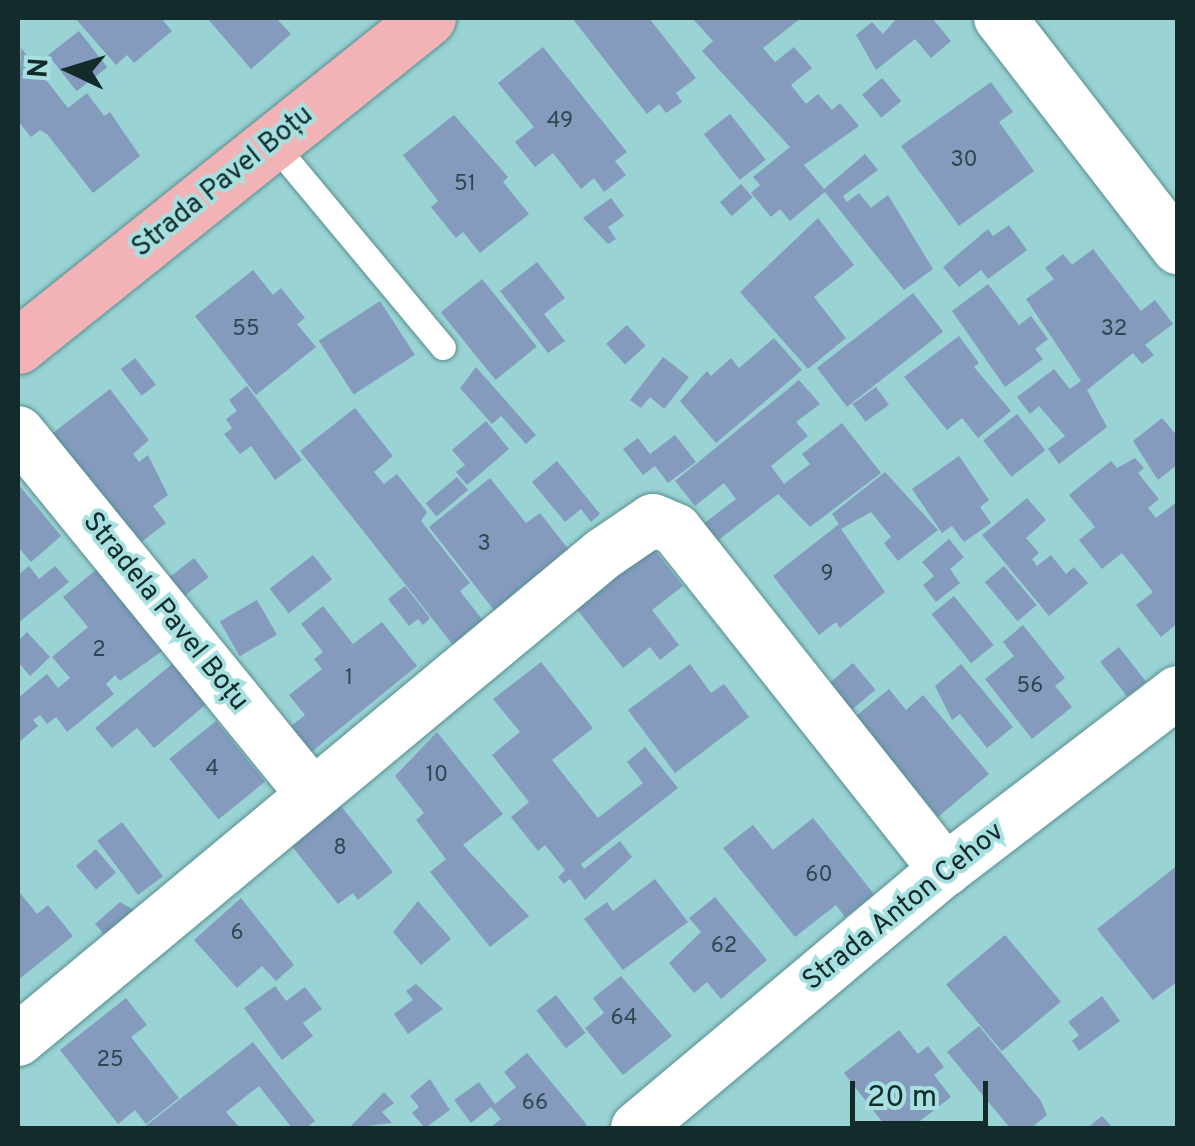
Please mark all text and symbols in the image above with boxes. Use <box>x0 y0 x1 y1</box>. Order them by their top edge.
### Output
north arrow <box>20 20 120 120</box>
text: N <box>21 57 59 79</box>
street label: Strada Pavel Boțu <box>126 99 320 265</box>
house number: 49 <box>547 109 573 135</box>
house number: 30 <box>950 148 978 174</box>
house number: 51 <box>454 172 476 198</box>
house number: 55 <box>232 317 260 343</box>
house number: 32 <box>1101 317 1127 343</box>
street label: Stradela Pavel Boțu <box>75 506 255 718</box>
house number: 3 <box>477 532 491 558</box>
house number: 9 <box>820 562 834 588</box>
house number: 2 <box>92 638 106 664</box>
house number: 1 <box>345 666 353 692</box>
house number: 56 <box>1017 674 1043 700</box>
house number: 4 <box>205 757 219 783</box>
house number: 10 <box>426 763 448 789</box>
street label: Strada Anton Cehov <box>796 815 1012 999</box>
house number: 8 <box>333 836 347 862</box>
house number: 60 <box>805 863 833 889</box>
house number: 6 <box>230 921 244 947</box>
house number: 62 <box>711 934 737 960</box>
house number: 64 <box>611 1006 637 1032</box>
house number: 25 <box>96 1048 124 1074</box>
scale bar <box>855 1061 992 1123</box>
text: 20 m <box>867 1080 937 1117</box>
house number: 66 <box>522 1091 548 1117</box>

